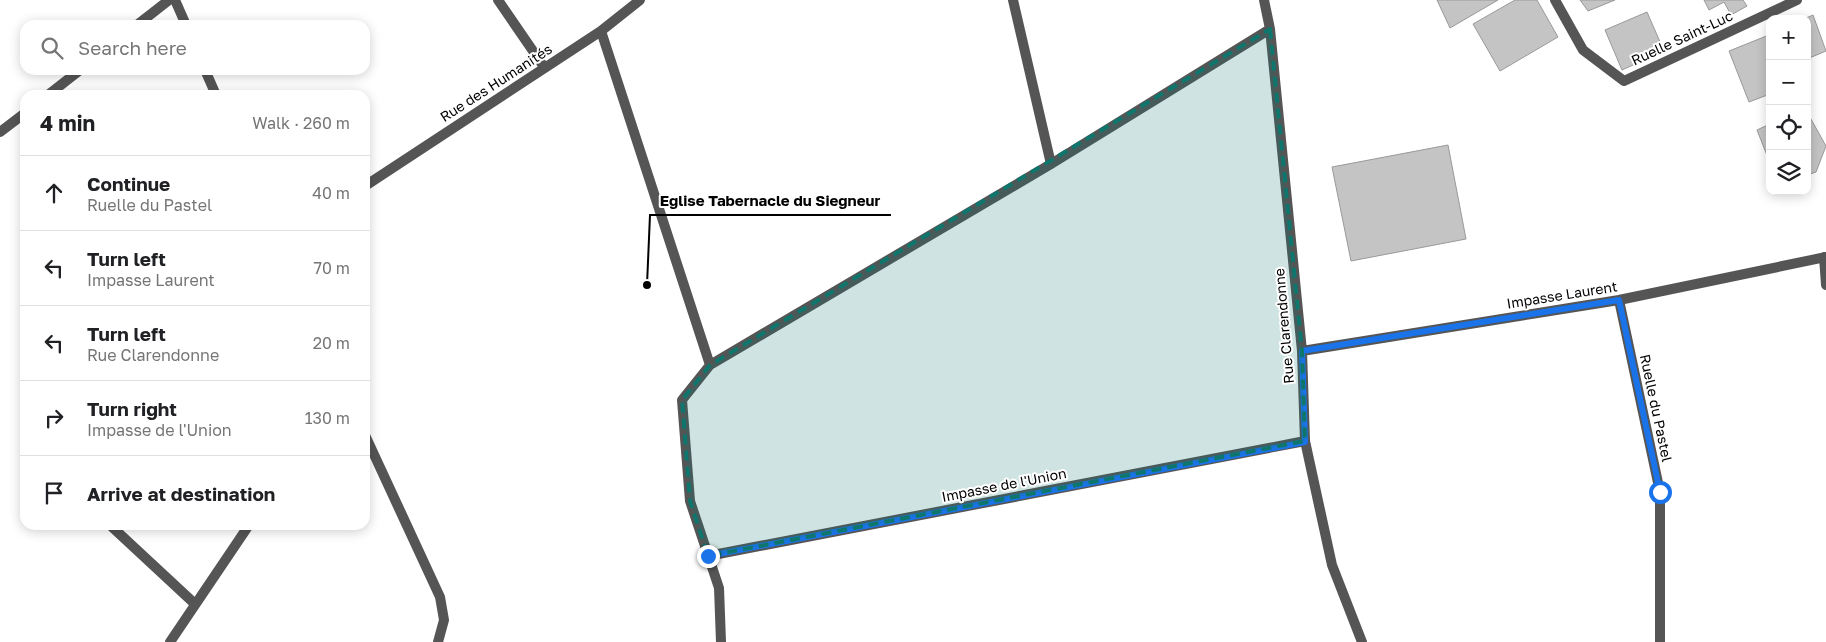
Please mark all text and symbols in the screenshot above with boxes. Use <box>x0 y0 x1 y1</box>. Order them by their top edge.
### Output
street label: Ruelle Saint-Luc <box>1628 6 1735 68</box>
map controls <box>1766 15 1811 195</box>
button: + <box>1766 15 1811 60</box>
search box <box>20 20 370 75</box>
icon: search <box>38 34 66 62</box>
text: Search here <box>78 36 187 59</box>
street label: Rue des Humanités <box>437 40 555 125</box>
button: − <box>1766 60 1811 105</box>
button: locate <box>1766 105 1811 150</box>
text: 4 min <box>40 110 95 136</box>
text: Walk · 260 m <box>252 113 350 133</box>
button: layers <box>1766 150 1811 195</box>
text: Continue <box>87 172 170 195</box>
icon: ahead <box>40 179 68 207</box>
text: 40 m <box>312 183 350 203</box>
callout: Eglise Tabernacle du Siegneur <box>650 185 891 215</box>
text: Eglise Tabernacle du Siegneur <box>660 191 880 209</box>
text: Ruelle du Pastel <box>87 195 212 215</box>
text: Turn left <box>87 247 166 270</box>
icon: left <box>40 254 68 282</box>
text: 70 m <box>313 258 350 278</box>
street label: Rue Clarendonne <box>1270 268 1297 384</box>
text: Impasse Laurent <box>87 270 215 290</box>
street label: Impasse Laurent <box>1505 277 1618 312</box>
text: Turn left <box>87 322 166 345</box>
icon: left <box>40 329 68 357</box>
text: 20 m <box>313 333 350 353</box>
text: Rue Clarendonne <box>87 345 219 365</box>
street label: Ruelle du Pastel <box>1637 353 1676 463</box>
text: Turn right <box>87 397 177 420</box>
icon: right <box>40 404 68 432</box>
text: 130 m <box>305 408 350 428</box>
text: Impasse de l'Union <box>87 420 232 440</box>
street label: Impasse de l'Union <box>940 464 1068 505</box>
icon: arrive <box>40 479 68 507</box>
route start <box>1649 481 1672 504</box>
text: Arrive at destination <box>87 482 275 505</box>
route end <box>697 545 720 568</box>

